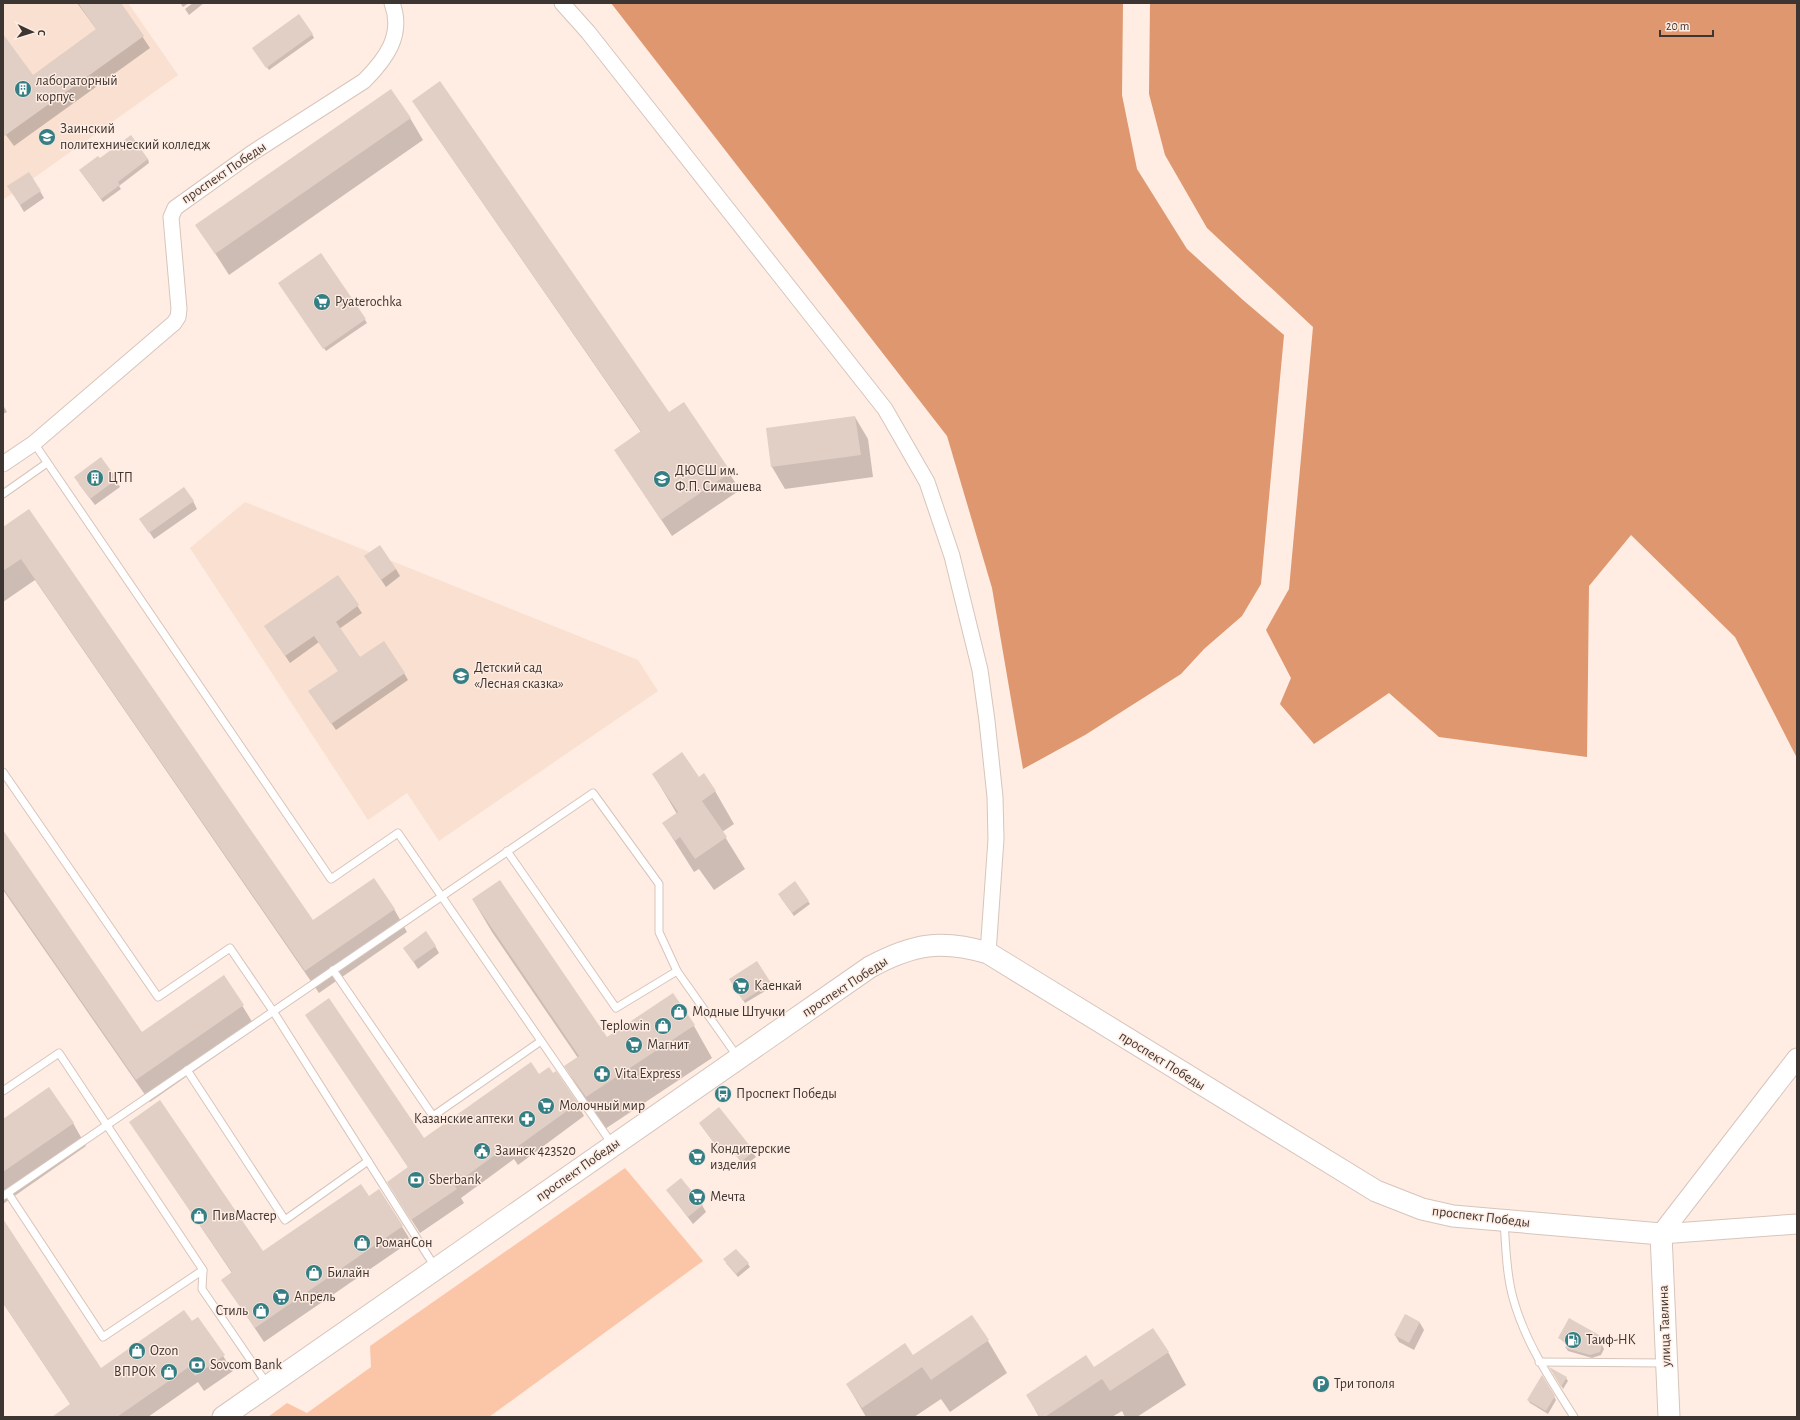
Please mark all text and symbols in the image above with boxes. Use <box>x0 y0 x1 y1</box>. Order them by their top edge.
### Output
north arrow <box>12 12 52 52</box>
scale bar <box>1660 12 1713 38</box>
text: 20 m <box>1666 20 1689 32</box>
text: С <box>36 29 47 36</box>
place label: лабораторный корпус <box>36 74 118 104</box>
building icon: лабораторный корпус <box>13 79 33 99</box>
place label: Заинский политехнический колледж <box>60 122 210 152</box>
school or university icon: Заинский политехнический колледж <box>37 127 57 147</box>
street label: проспект Победы <box>179 140 269 206</box>
supermarket icon: Pyaterochka <box>312 292 332 312</box>
place label: Pyaterochka <box>335 295 402 309</box>
place label: ДЮСШ им. Ф.П. Симашева <box>675 464 762 494</box>
building icon: ЦТП <box>85 468 105 488</box>
school or university icon: ДЮСШ им. Ф.П. Симашева <box>652 469 672 489</box>
place label: ЦТП <box>108 471 133 485</box>
place label: Детский сад «Лесная сказка» <box>474 661 564 691</box>
school or university icon: Детский сад «Лесная сказка» <box>451 666 471 686</box>
street label: проспект Победы <box>800 954 890 1020</box>
supermarket icon: Каенкай <box>731 976 751 996</box>
place label: Каенкай <box>754 979 802 993</box>
shop icon: Модные Штучки <box>669 1002 689 1022</box>
place label: Модные Штучки <box>692 1005 785 1019</box>
shop icon: Teplowin <box>653 1016 673 1036</box>
place label: Teplowin <box>600 1019 650 1033</box>
street label: проспект Победы <box>1116 1029 1208 1093</box>
supermarket icon: Магнит <box>624 1035 644 1055</box>
place label: Магнит <box>647 1038 690 1052</box>
pharmacy icon: Vita Express <box>592 1064 612 1084</box>
place label: Vita Express <box>615 1067 681 1081</box>
bus stop icon: Проспект Победы <box>713 1084 733 1104</box>
place label: Проспект Победы <box>736 1087 837 1101</box>
supermarket icon: Молочный мир <box>536 1096 556 1116</box>
place label: Молочный мир <box>559 1099 645 1113</box>
pharmacy icon: Казанские аптеки <box>517 1109 537 1129</box>
place label: Казанские аптеки <box>414 1112 514 1126</box>
street label: проспект Победы <box>533 1136 623 1204</box>
public building icon: Заинск 423520 <box>472 1141 492 1161</box>
place label: Кондитерские изделия <box>710 1142 790 1172</box>
place label: Заинск 423520 <box>495 1144 576 1158</box>
supermarket icon: Кондитерские изделия <box>687 1147 707 1167</box>
bank icon: Sberbank <box>406 1170 426 1190</box>
place label: Sberbank <box>429 1173 481 1187</box>
supermarket icon: Мечта <box>687 1187 707 1207</box>
place label: Мечта <box>710 1190 746 1204</box>
street label: проспект Победы <box>1431 1204 1531 1230</box>
shop icon: ПивМастер <box>189 1206 209 1226</box>
place label: ПивМастер <box>212 1209 277 1223</box>
shop icon: РоманСон <box>352 1233 372 1253</box>
place label: РоманСон <box>375 1236 432 1250</box>
shop icon: Билайн <box>304 1263 324 1283</box>
place label: Билайн <box>327 1266 370 1280</box>
street label: улица Тавлина <box>1657 1284 1673 1368</box>
supermarket icon: Апрель <box>271 1287 291 1307</box>
place label: Апрель <box>294 1290 335 1304</box>
shop icon: Стиль <box>251 1301 271 1321</box>
place label: Стиль <box>216 1304 248 1318</box>
fuel station icon: Таиф-НК <box>1563 1330 1583 1350</box>
place label: Таиф-НК <box>1586 1333 1636 1347</box>
shop icon: Ozon <box>127 1341 147 1361</box>
place label: Ozon <box>150 1344 178 1358</box>
bank icon: Sovcom Bank <box>187 1355 207 1375</box>
place label: Sovcom Bank <box>210 1358 282 1372</box>
shop icon: ВПРОК <box>159 1362 179 1382</box>
place label: ВПРОК <box>114 1365 156 1379</box>
parking icon: Три тополя <box>1311 1374 1331 1394</box>
place label: Три тополя <box>1334 1377 1395 1391</box>

